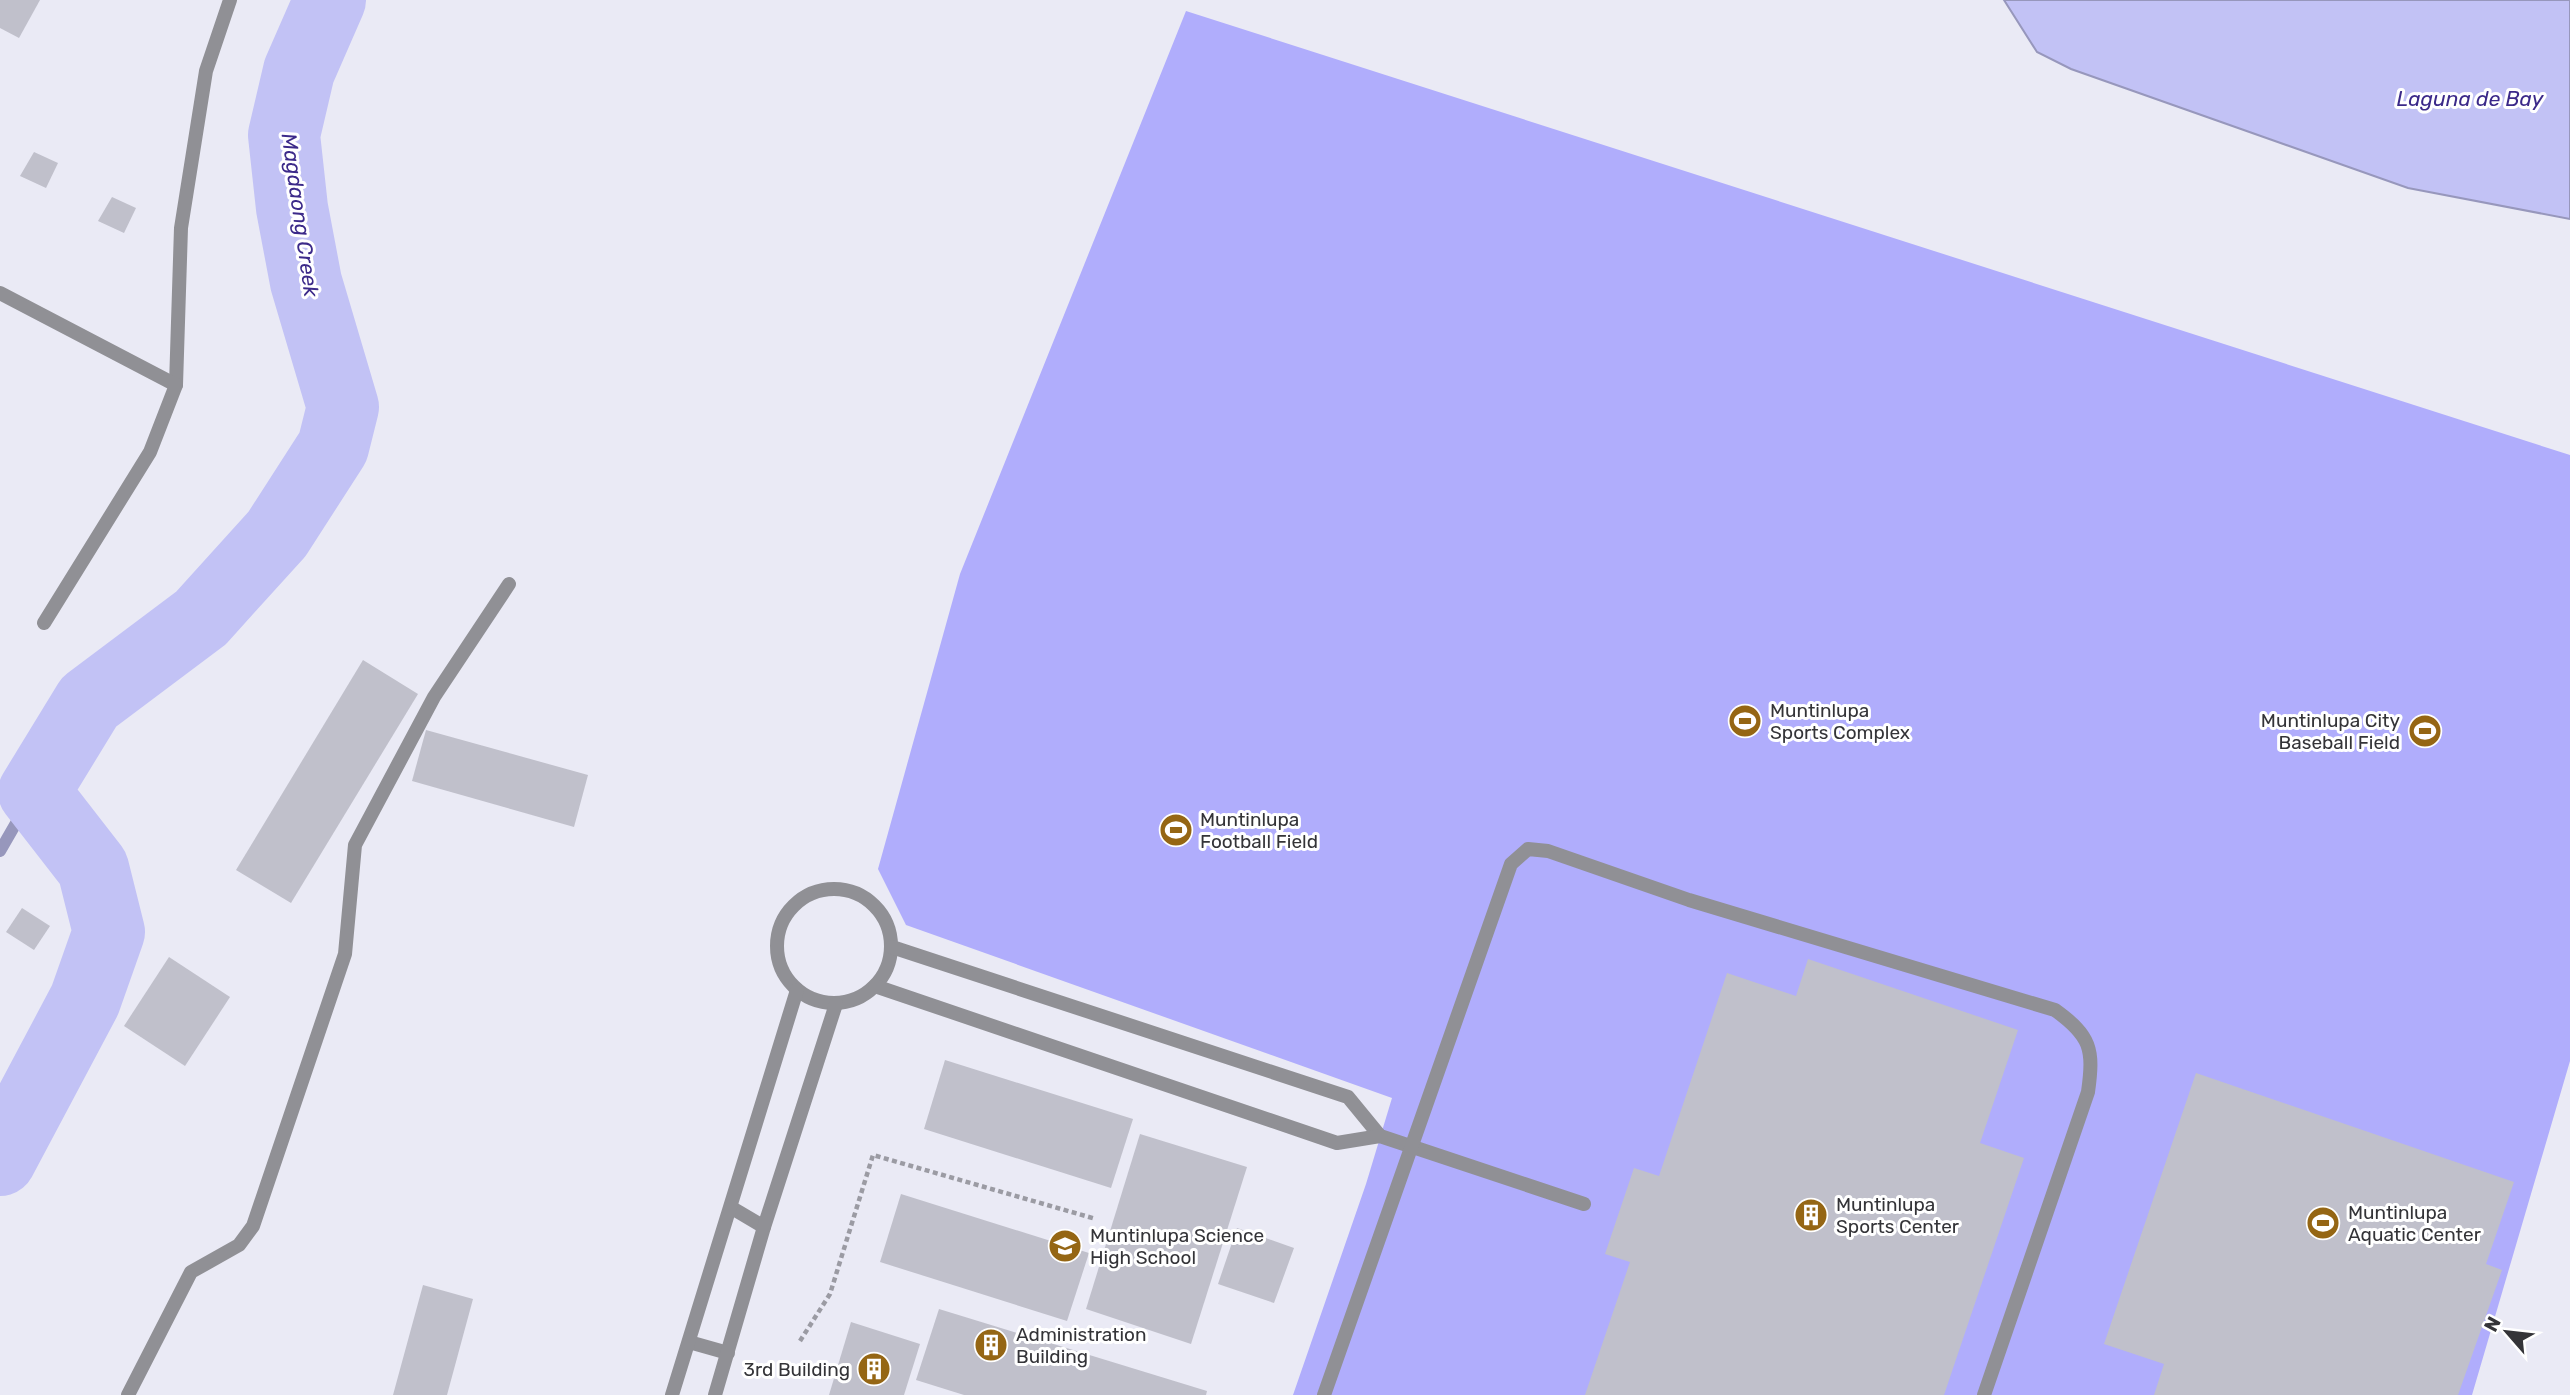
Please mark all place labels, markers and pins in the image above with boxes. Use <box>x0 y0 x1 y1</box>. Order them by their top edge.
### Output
place label: Muntinlupa Sports Complex <box>1770 699 1910 744</box>
sports icon: Muntinlupa Sports Complex <box>1726 702 1764 740</box>
place label: Muntinlupa City Baseball Field <box>2261 709 2400 754</box>
sports icon: Muntinlupa City Baseball Field <box>2406 712 2444 750</box>
place label: Muntinlupa Football Field <box>1200 808 1318 853</box>
sports icon: Muntinlupa Football Field <box>1157 811 1195 849</box>
place label: Muntinlupa Sports Center <box>1836 1193 1960 1238</box>
building icon: Muntinlupa Sports Center <box>1792 1196 1830 1234</box>
place label: Muntinlupa Aquatic Center <box>2348 1201 2482 1246</box>
sports icon: Muntinlupa Aquatic Center <box>2304 1204 2342 1242</box>
place label: Muntinlupa Science High School <box>1090 1224 1264 1269</box>
school or university icon: Muntinlupa Science High School <box>1046 1227 1084 1265</box>
place label: Administration Building <box>1016 1323 1147 1368</box>
building icon: Administration Building <box>972 1326 1010 1364</box>
building icon: 3rd Building <box>855 1350 893 1388</box>
place label: 3rd Building <box>743 1358 850 1381</box>

